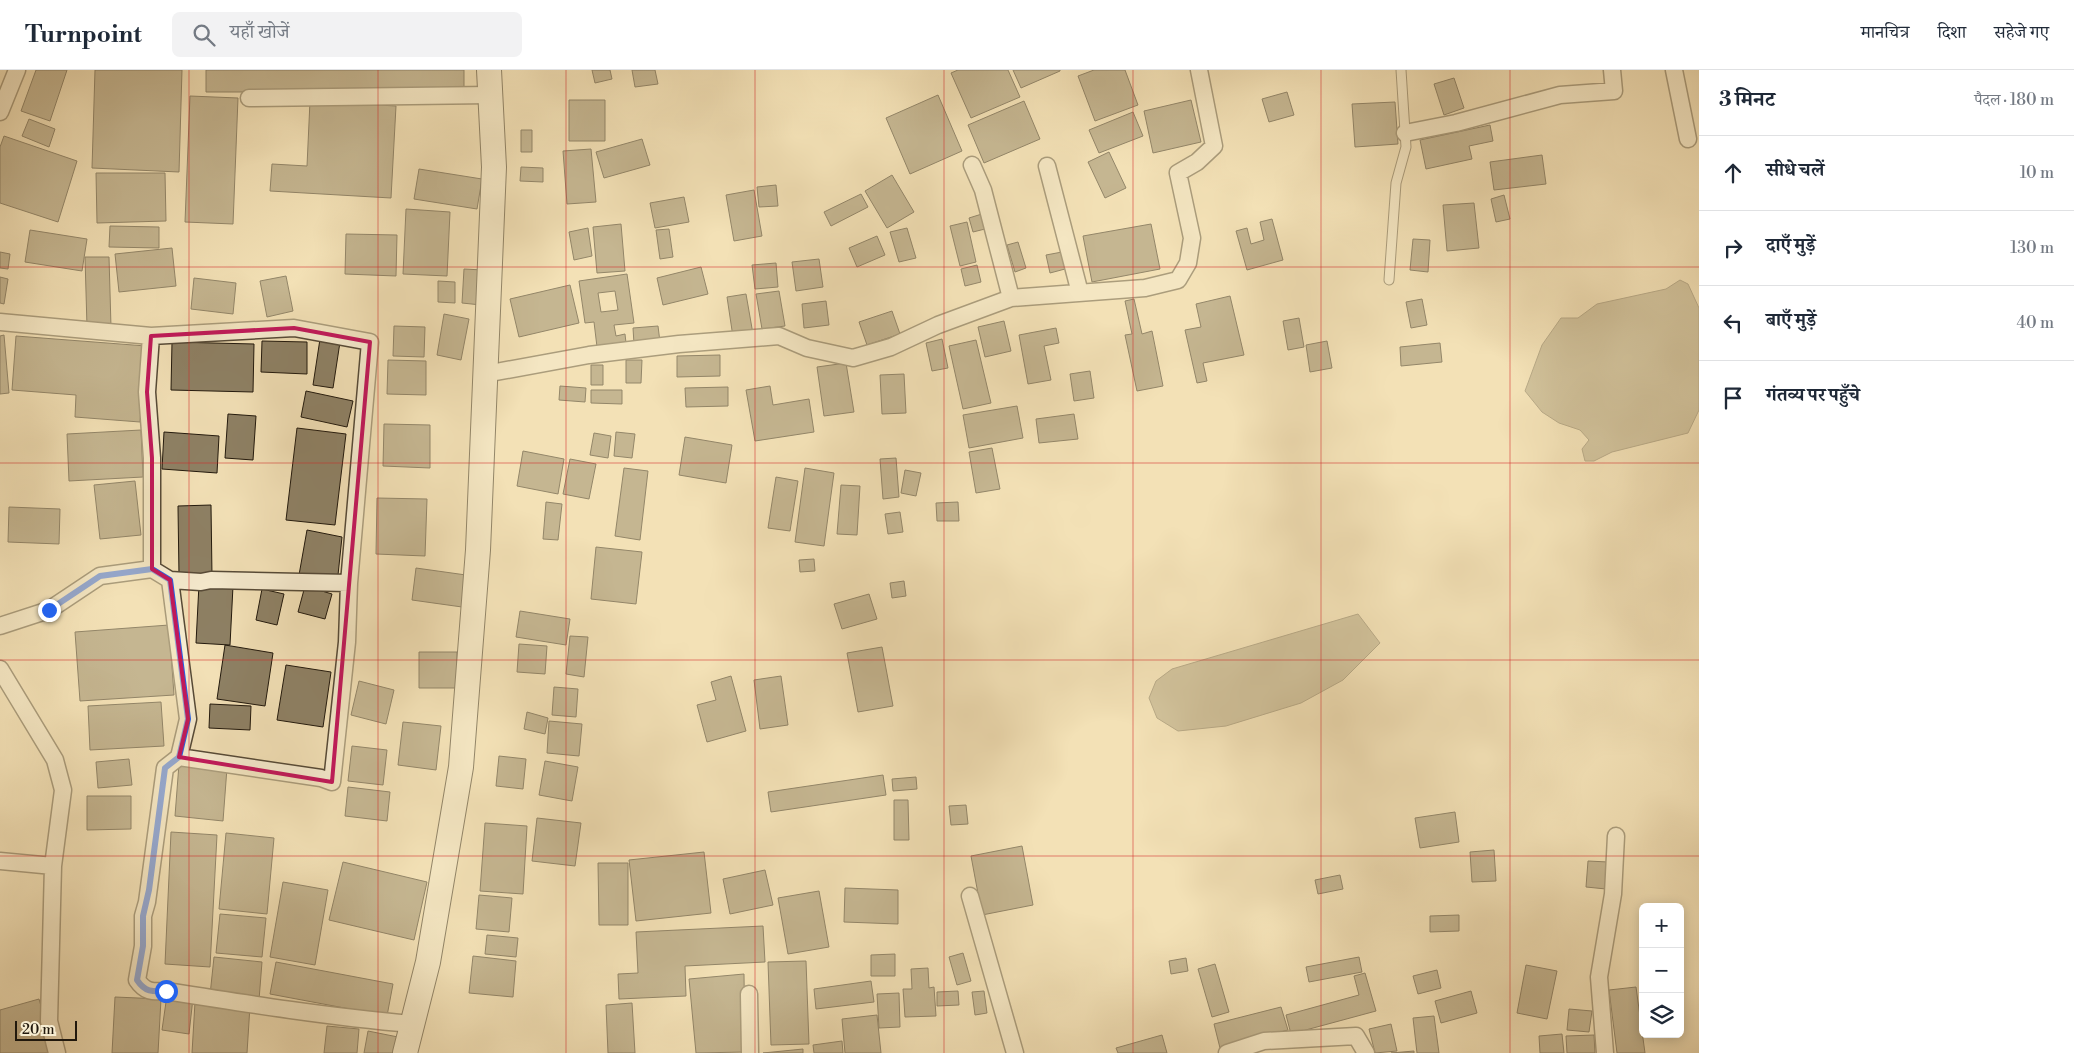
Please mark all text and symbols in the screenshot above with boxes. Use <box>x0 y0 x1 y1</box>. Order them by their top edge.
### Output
search box <box>172 12 522 57</box>
text: Turnpoint <box>25 20 142 50</box>
text: यहाँ खोजें <box>230 20 289 44</box>
icon: search <box>190 21 218 49</box>
text: मानचित्र <box>1861 21 1909 44</box>
text: दिशा <box>1937 21 1966 44</box>
text: सहेजे गए <box>1994 21 2049 44</box>
text: 3 मिनट <box>1719 87 1775 113</box>
text: पैदल · 180 m <box>1974 90 2054 110</box>
text: सीधे चलें <box>1766 158 1824 182</box>
icon: ahead <box>1719 159 1747 187</box>
text: 10 m <box>2020 163 2054 183</box>
text: दाएँ मुड़ें <box>1766 233 1816 257</box>
icon: right <box>1719 234 1747 262</box>
text: 130 m <box>2010 238 2054 258</box>
text: बाएँ मुड़ें <box>1766 308 1816 332</box>
icon: left <box>1719 309 1747 337</box>
text: 40 m <box>2017 313 2054 333</box>
text: गंतव्य पर पहुँचे <box>1766 383 1860 407</box>
icon: arrive <box>1719 384 1747 412</box>
route end <box>38 599 61 622</box>
map controls <box>1639 903 1684 1038</box>
button: + <box>1639 903 1684 948</box>
button: − <box>1639 948 1684 993</box>
route start <box>155 980 178 1003</box>
button: layers <box>1639 993 1684 1038</box>
scale bar <box>15 1018 78 1041</box>
text: 20 m <box>22 1021 54 1039</box>

